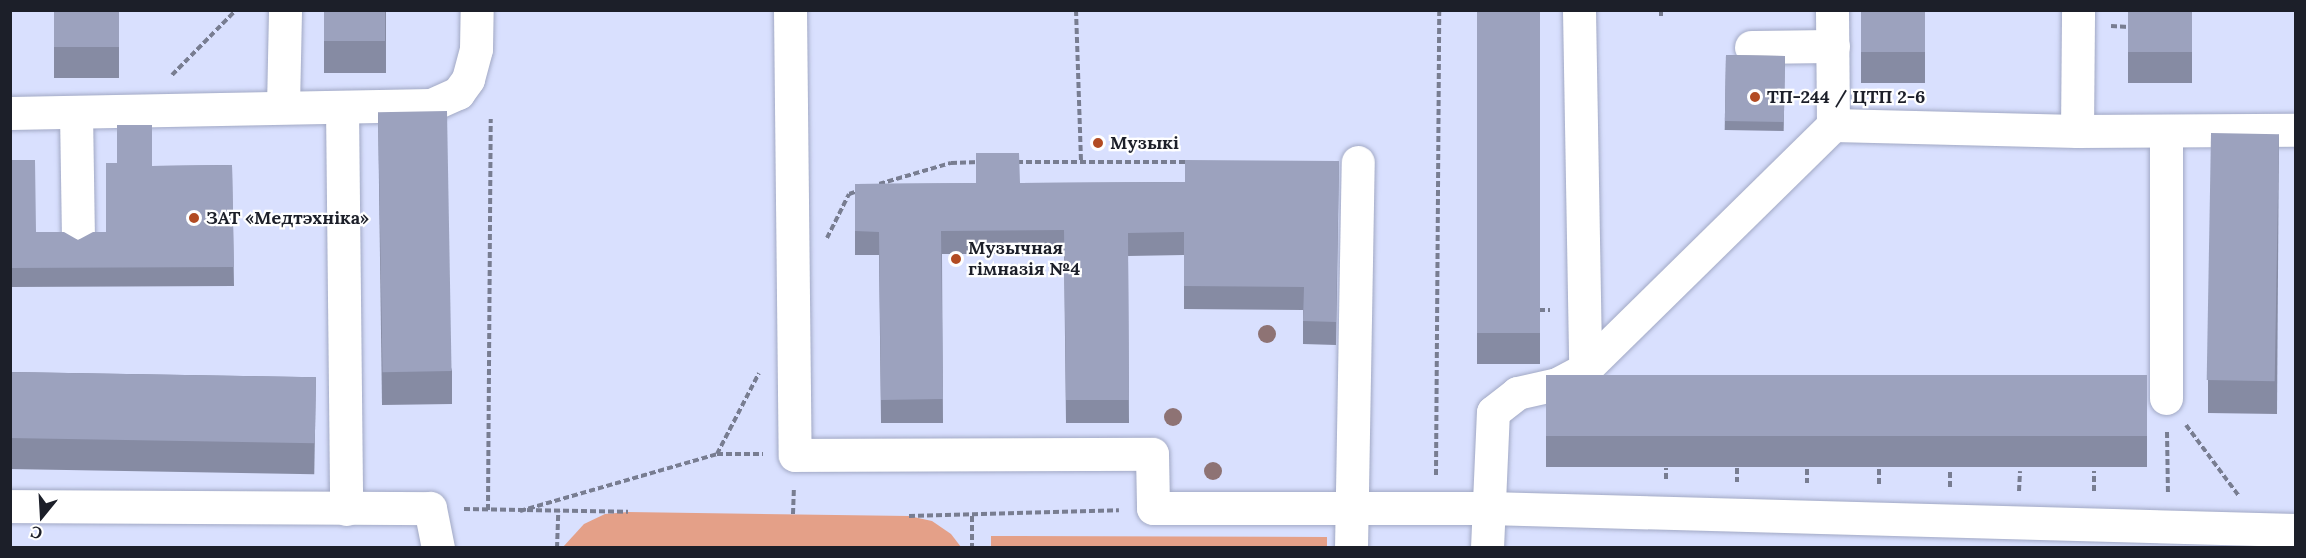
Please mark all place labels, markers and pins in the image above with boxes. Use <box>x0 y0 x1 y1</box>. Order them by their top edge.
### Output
place label: ТП-244 / ЦТП 2-6 <box>1767 86 1925 108</box>
marker: ТП-244 / ЦТП 2-6 <box>1748 90 1762 104</box>
place label: Музыкі <box>1110 132 1179 154</box>
marker: Музыкі <box>1091 136 1105 150</box>
place label: ЗАТ «Медтэхніка» <box>206 207 369 229</box>
marker: ЗАТ «Медтэхніка» <box>187 211 201 225</box>
place label: Музычная гімназія №4 <box>968 238 1080 280</box>
marker: Музычная гімназія №4 <box>949 252 963 266</box>

